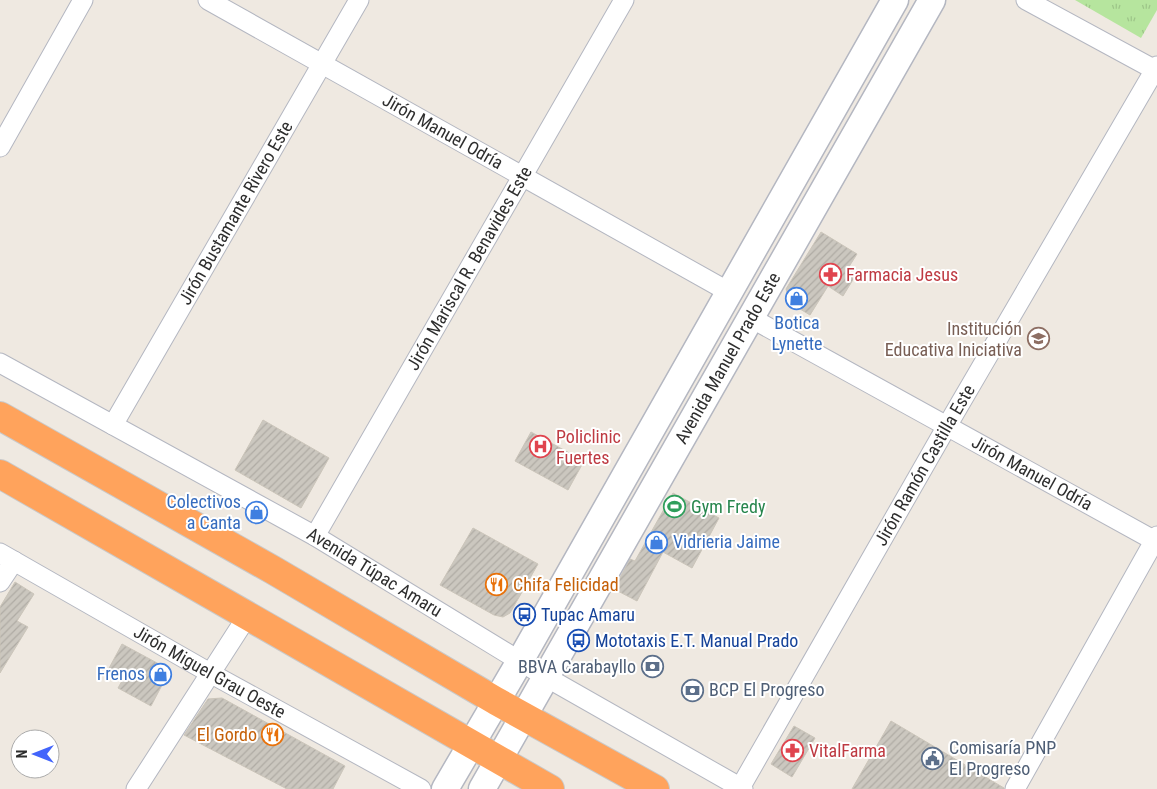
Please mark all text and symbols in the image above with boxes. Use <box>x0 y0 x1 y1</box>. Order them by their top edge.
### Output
street label: Jirón Manuel Odría <box>379 89 507 173</box>
street label: Jirón Bustamante Rivero Este <box>174 117 297 308</box>
street label: Jirón Mariscal R. Benavides Este <box>402 162 536 374</box>
pharmacy icon: Farmacia Jesus <box>818 263 842 287</box>
place label: Farmacia Jesus <box>846 264 958 285</box>
street label: Avenida Manuel Prado Este <box>670 269 784 447</box>
shop icon: Botica Lynette <box>785 286 809 310</box>
place label: Botica Lynette <box>771 312 823 354</box>
place label: Institución Educativa Iniciativa <box>885 318 1022 360</box>
school or university icon: Institución Educativa Iniciativa <box>1026 327 1050 351</box>
street label: Jirón Ramón Castilla Este <box>870 381 979 549</box>
place label: Policlinic Fuertes <box>556 426 621 468</box>
street label: Jirón Manuel Odría <box>968 431 1096 514</box>
hospital icon: Policlinic Fuertes <box>528 435 552 459</box>
place label: Colectivos a Canta <box>167 491 241 533</box>
sports icon: Gym Fredy <box>663 495 687 519</box>
place label: Gym Fredy <box>691 496 766 517</box>
shop icon: Colectivos a Canta <box>245 500 269 524</box>
street label: Avenida Túpac Amaru <box>304 523 446 621</box>
shop icon: Vidrieria Jaime <box>645 530 669 554</box>
place label: Vidrieria Jaime <box>673 531 780 552</box>
restaurant icon: Chifa Felicidad <box>485 573 509 597</box>
place label: Chifa Felicidad <box>513 574 619 595</box>
bus stop icon: Tupac Amaru <box>513 603 537 627</box>
place label: Tupac Amaru <box>541 604 635 625</box>
street label: Jirón Miguel Grau Oeste <box>130 621 289 722</box>
bus stop icon: Mototaxis E.T. Manual Prado <box>567 629 591 653</box>
place label: Mototaxis E.T. Manual Prado <box>595 630 798 651</box>
bank icon: BBVA Carabayllo <box>640 655 664 679</box>
place label: BBVA Carabayllo <box>518 656 636 677</box>
shop icon: Frenos <box>149 662 173 686</box>
place label: Frenos <box>97 663 145 684</box>
bank icon: BCP El Progreso <box>681 678 705 702</box>
place label: BCP El Progreso <box>709 679 825 700</box>
restaurant icon: El Gordo <box>261 723 285 747</box>
place label: El Gordo <box>197 724 257 745</box>
north arrow <box>10 729 60 779</box>
place label: Comisaría PNP El Progreso <box>949 737 1056 779</box>
pharmacy icon: VitalFarma <box>781 739 805 763</box>
place label: VitalFarma <box>809 740 886 761</box>
public building icon: Comisaría PNP El Progreso <box>921 746 945 770</box>
text: N <box>14 750 30 758</box>

